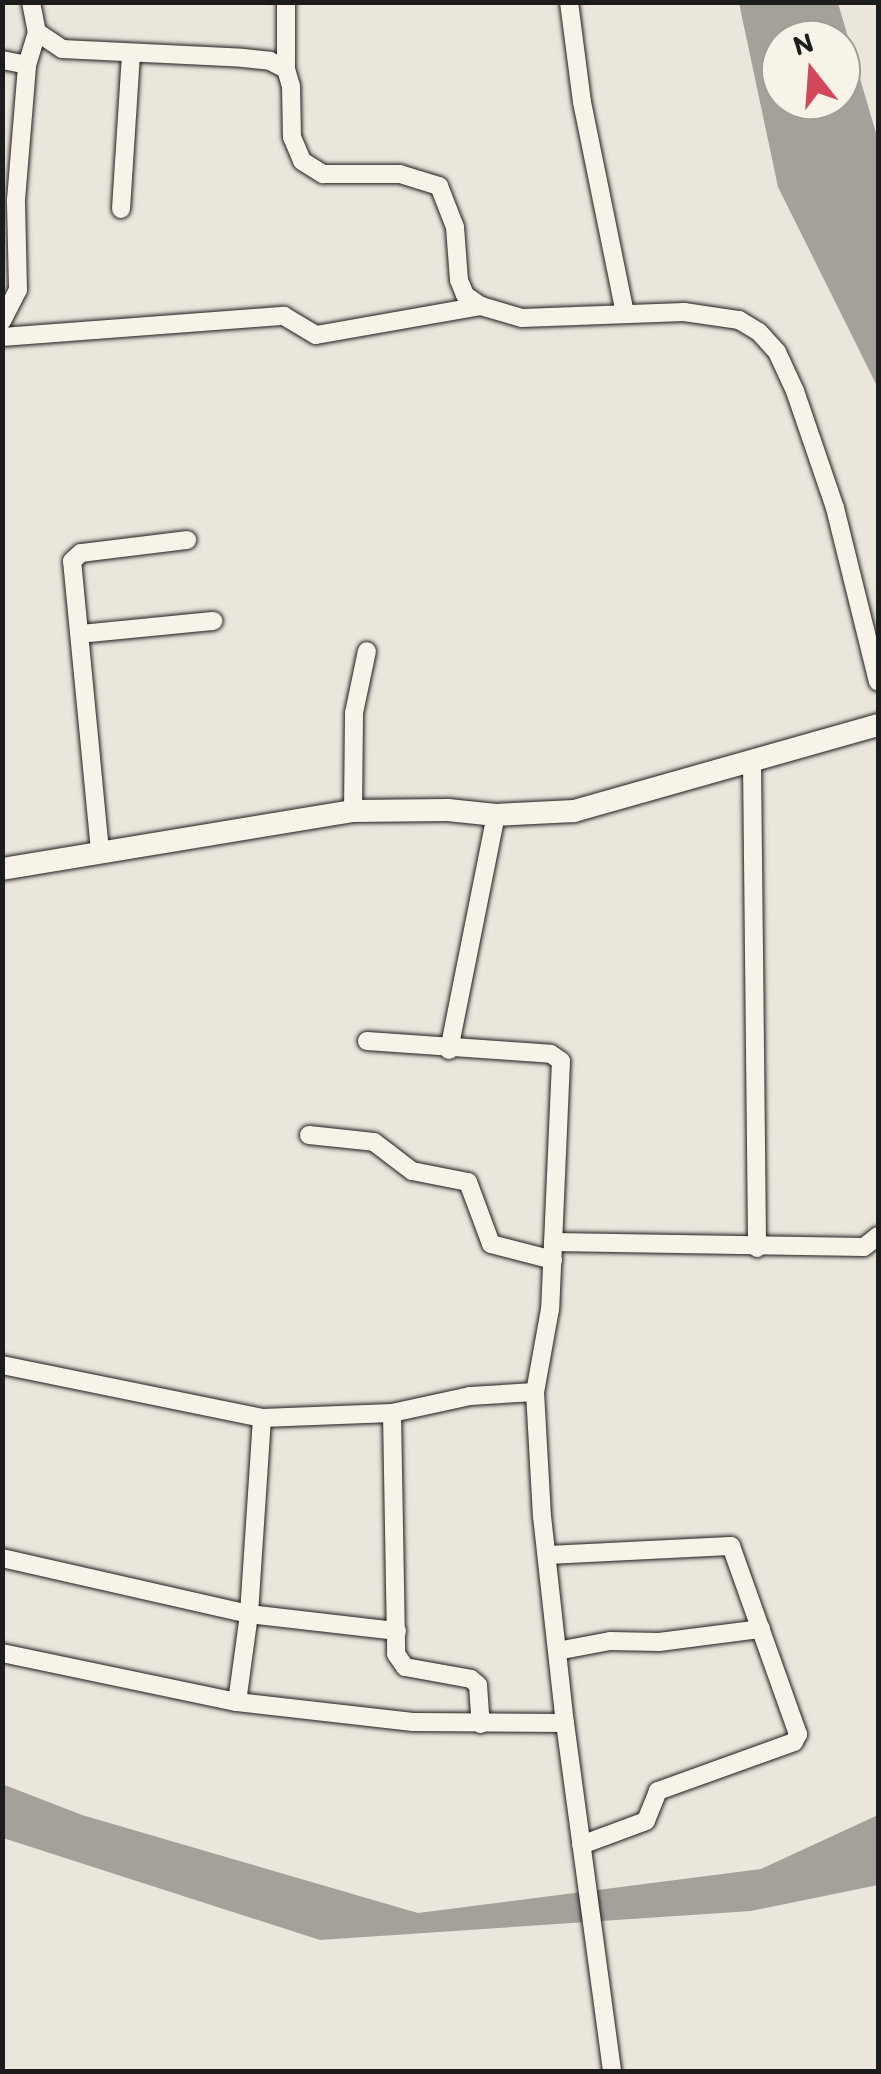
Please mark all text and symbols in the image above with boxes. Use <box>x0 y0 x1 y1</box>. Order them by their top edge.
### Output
north arrow <box>761 20 861 120</box>
text: N <box>789 24 817 62</box>

